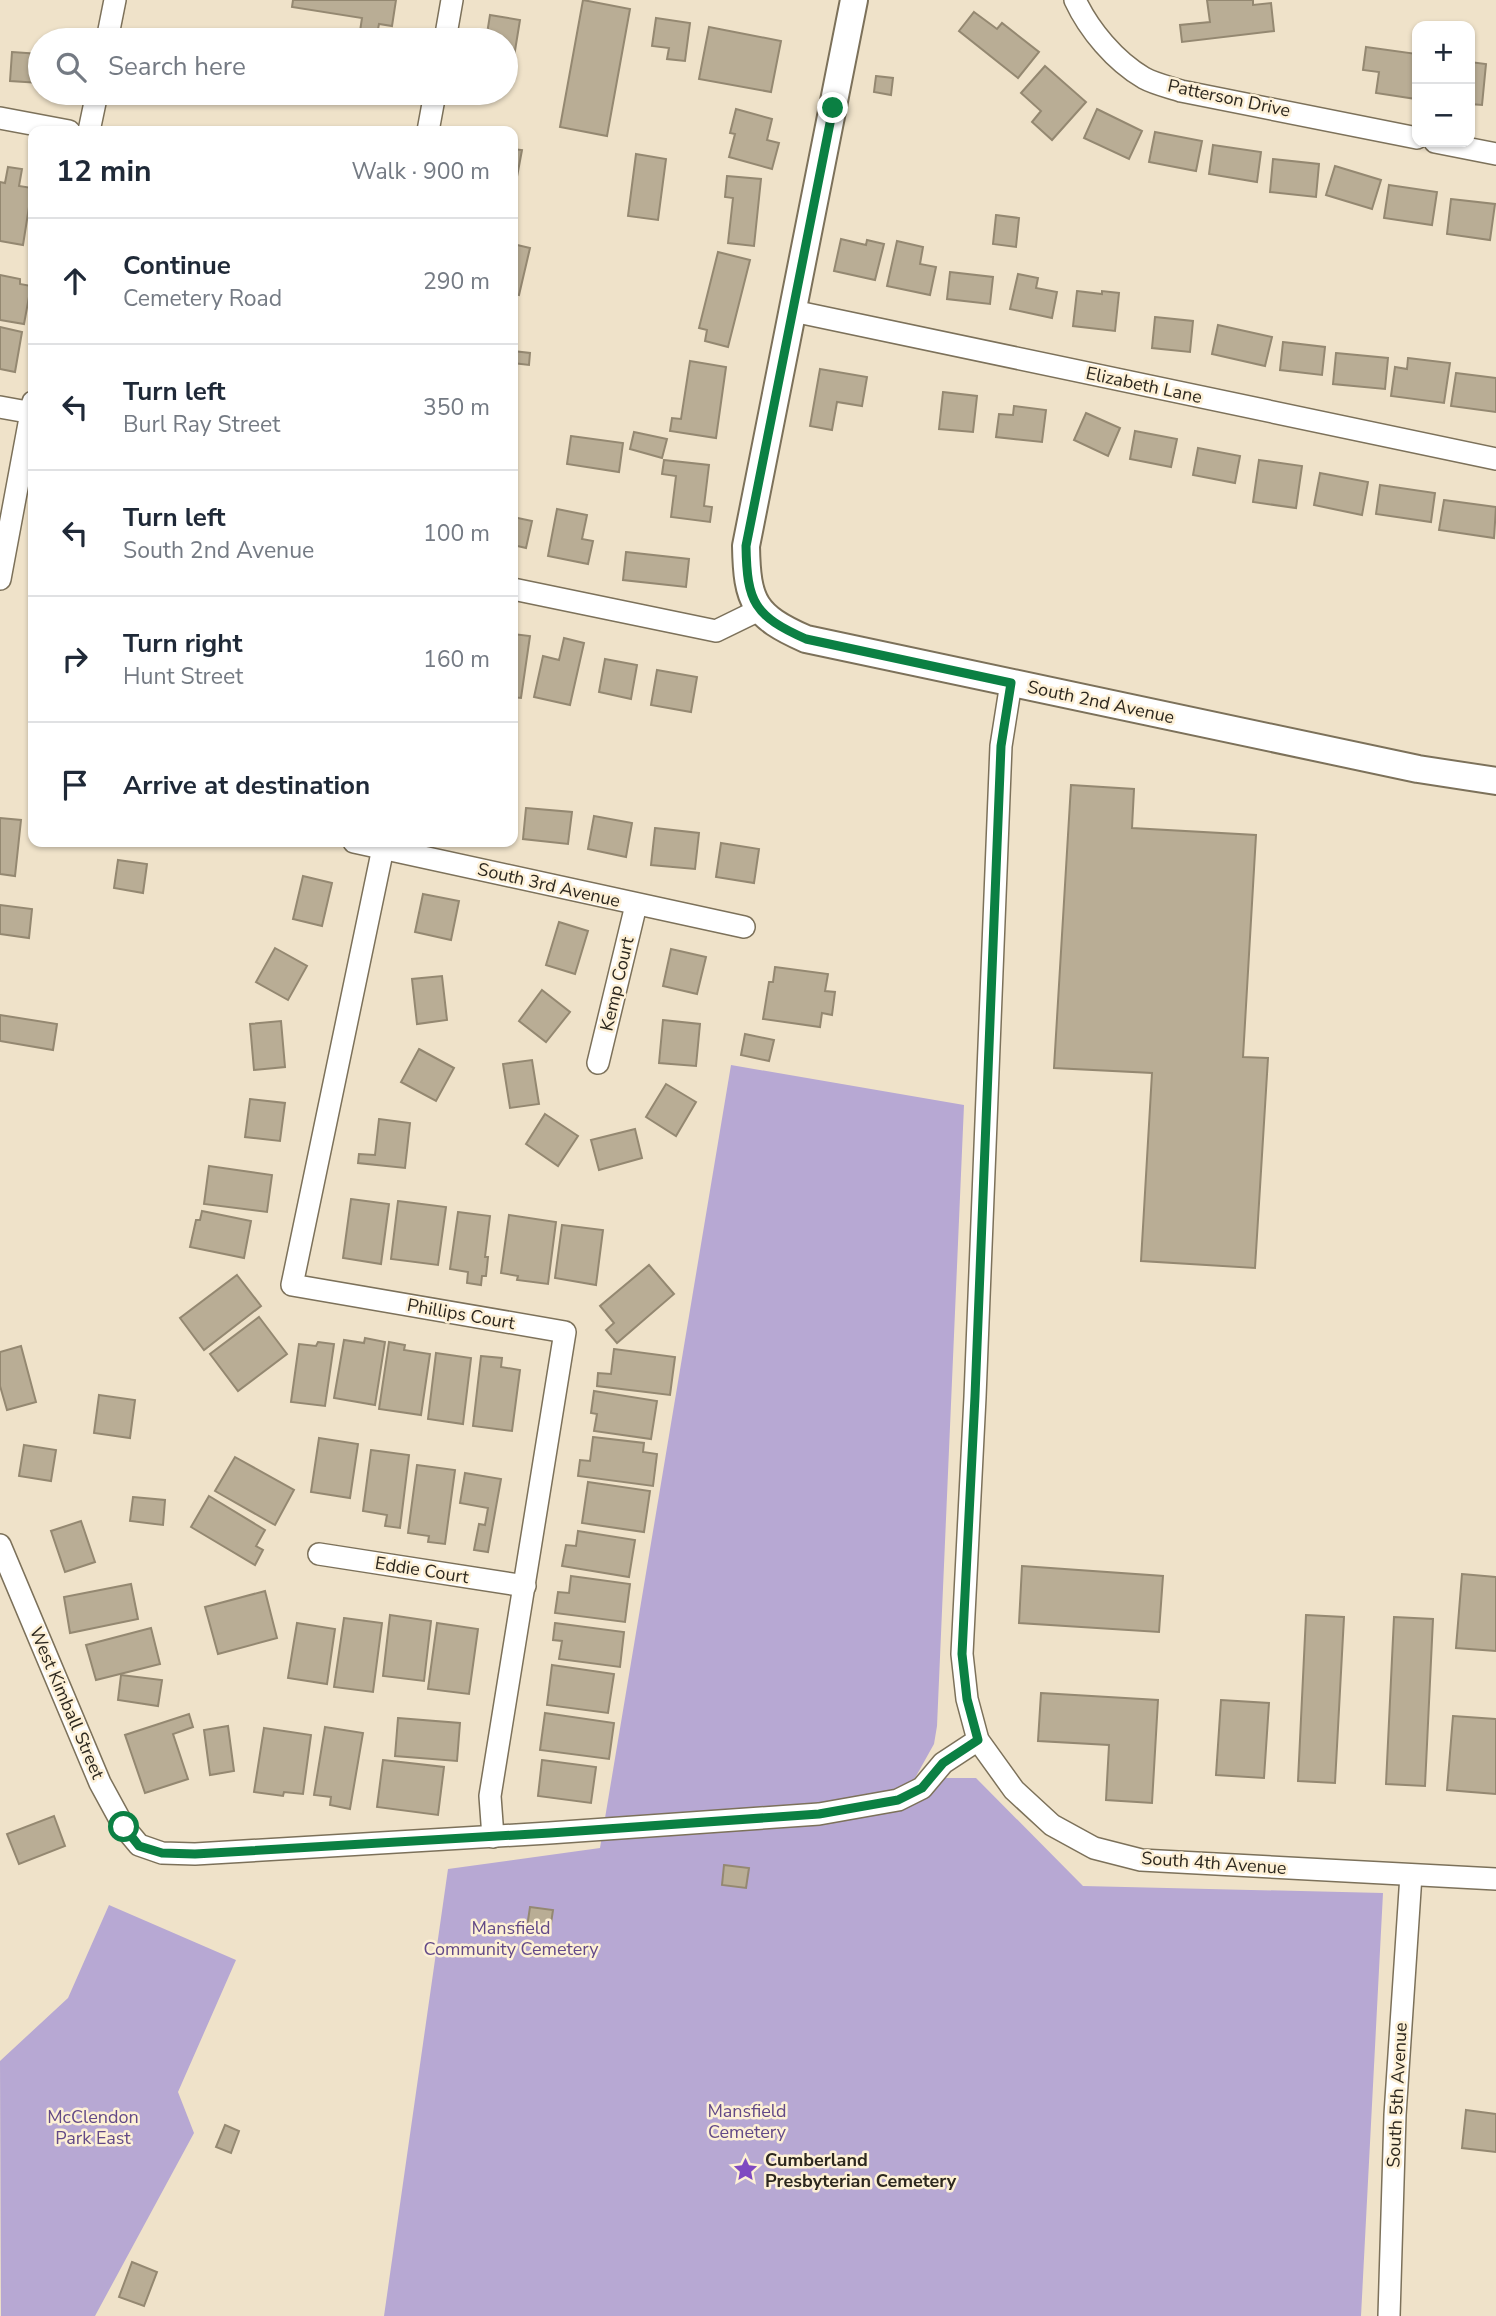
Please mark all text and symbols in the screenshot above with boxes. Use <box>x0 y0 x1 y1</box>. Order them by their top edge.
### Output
map controls <box>1412 21 1475 147</box>
button: + <box>1412 21 1475 84</box>
search box <box>28 28 518 105</box>
icon: search <box>52 48 90 86</box>
text: Search here <box>108 49 246 84</box>
street label: Patterson Drive <box>1165 73 1293 123</box>
button: − <box>1412 84 1475 147</box>
route end <box>817 92 848 123</box>
text: 12 min <box>56 151 152 192</box>
text: Walk · 900 m <box>351 156 490 187</box>
text: Continue <box>123 248 231 283</box>
icon: ahead <box>56 262 94 300</box>
text: 290 m <box>423 266 490 297</box>
text: Cemetery Road <box>123 283 282 314</box>
street label: Elizabeth Lane <box>1084 361 1204 409</box>
text: Turn left <box>123 374 226 409</box>
icon: left <box>56 388 94 426</box>
text: 350 m <box>423 392 490 423</box>
text: Burl Ray Street <box>123 409 280 440</box>
text: Turn left <box>123 500 226 535</box>
icon: left <box>56 514 94 552</box>
text: 100 m <box>423 518 490 549</box>
text: South 2nd Avenue <box>123 535 314 566</box>
text: Turn right <box>123 626 242 661</box>
icon: right <box>56 640 94 678</box>
text: 160 m <box>423 644 490 675</box>
text: Hunt Street <box>123 661 243 692</box>
street label: South 2nd Avenue <box>1025 675 1177 729</box>
icon: arrive <box>56 766 94 804</box>
text: Arrive at destination <box>123 768 370 803</box>
street label: South 3rd Avenue <box>475 857 623 913</box>
street label: Kemp Court <box>595 934 640 1033</box>
street label: Phillips Court <box>405 1293 518 1335</box>
street label: Eddie Court <box>373 1551 471 1589</box>
street label: West Kimball Street <box>24 1623 110 1783</box>
route start <box>108 1811 139 1842</box>
street label: South 4th Avenue <box>1141 1846 1287 1880</box>
park label: Mansfield Community Cemetery <box>423 1916 599 1961</box>
street label: South 5th Avenue <box>1381 2022 1413 2168</box>
park label: Mansfield Cemetery <box>707 2099 787 2144</box>
park label: McClendon Park East <box>47 2105 139 2150</box>
place label: Cumberland Presbyterian Cemetery <box>765 2148 957 2193</box>
place icon: Cumberland Presbyterian Cemetery <box>731 2156 759 2184</box>

